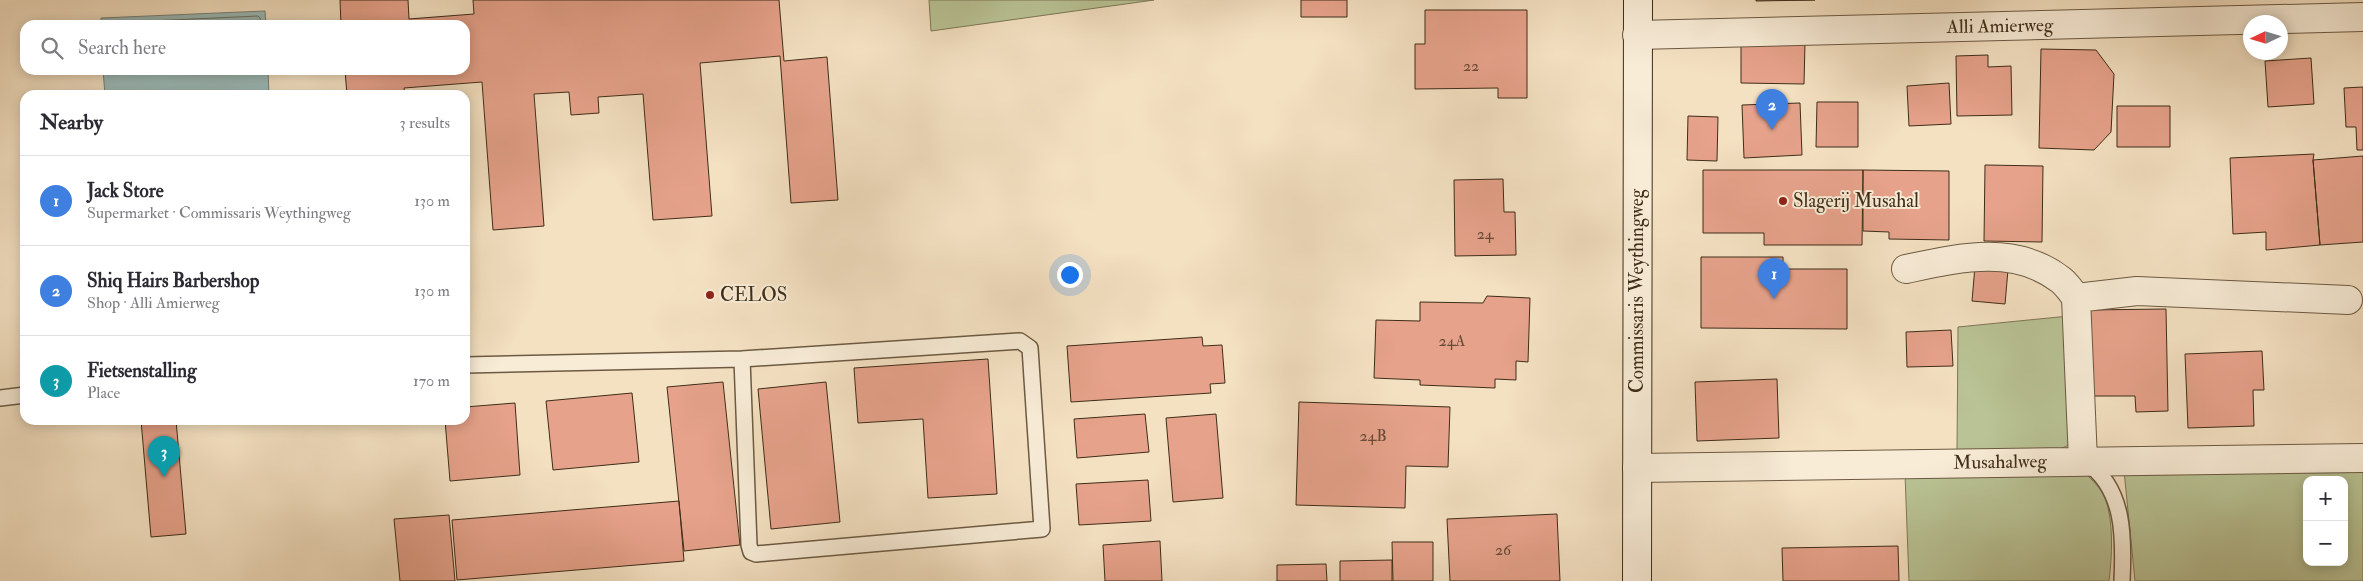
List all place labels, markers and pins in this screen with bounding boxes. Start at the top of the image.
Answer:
pin: 2 [1756,89,1788,130]
place label: Slagerij Musahal [1793,189,1919,213]
marker: Slagerij Musahal [1777,195,1789,207]
pin: 1 [1758,258,1790,299]
place label: CELOS [720,283,787,307]
marker: CELOS [704,289,716,301]
pin: 3 [148,436,180,477]

